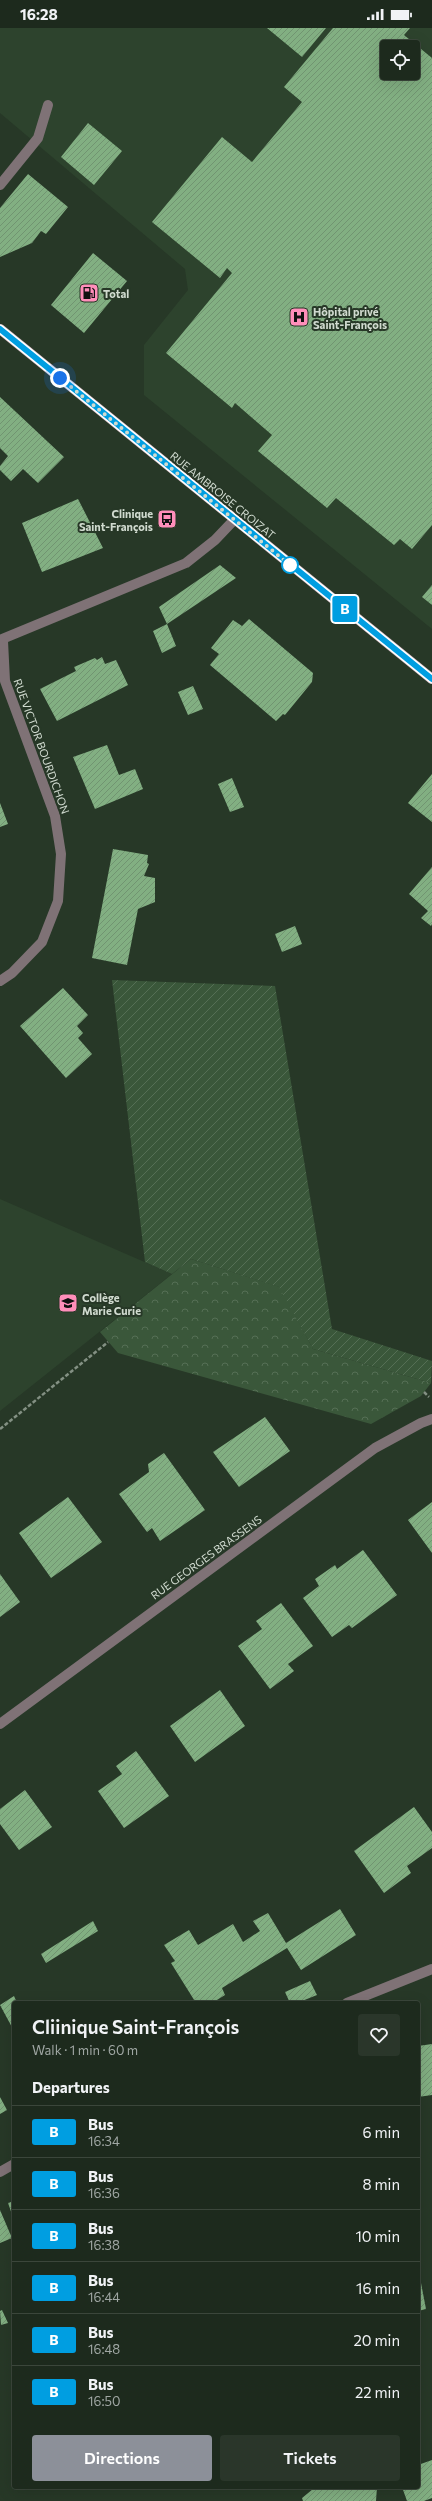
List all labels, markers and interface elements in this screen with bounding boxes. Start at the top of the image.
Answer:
text: 16:28 [20,5,58,23]
map controls [380,40,420,80]
button: locate [380,40,420,80]
fuel station icon: Total [78,282,100,304]
place label: Total [103,287,129,300]
place label: Hôpital privé Saint-François [313,305,387,331]
hospital icon: Hôpital privé Saint-François [288,306,310,328]
your location [50,368,70,388]
street label: RUE AMBROISE CROIZAT [168,449,278,541]
place label: Clinique Saint-François [79,507,153,533]
bus stop icon: Clinique Saint-François [156,508,178,530]
unlabelled marker [281,556,299,574]
line badge: B [332,596,358,622]
text: B [340,600,350,617]
street label: RUE VICTOR BOURDICHON [11,677,73,815]
place label: Collège Marie Curie [82,1291,141,1317]
school or university icon: Collège Marie Curie [57,1292,79,1314]
street label: RUE GEORGES BRASSENS [148,1512,264,1602]
button: heart [358,2014,400,2056]
text: Cliinique Saint-François [32,2015,239,2038]
text: Walk · 1 min · 60 m [32,2042,138,2058]
text: Departures [32,2078,110,2096]
text: Bus [88,2115,113,2133]
text: B [49,2123,59,2140]
text: 6 min [362,2123,400,2141]
text: 16:34 [88,2133,120,2149]
text: Bus [88,2167,113,2185]
text: B [49,2175,59,2192]
text: 8 min [362,2175,400,2193]
text: 16:36 [88,2185,120,2201]
text: Bus [88,2219,113,2237]
text: B [49,2227,59,2244]
text: 10 min [355,2227,400,2245]
text: 16:38 [88,2237,120,2253]
text: Bus [88,2271,113,2289]
text: B [49,2279,59,2296]
text: 16 min [356,2279,400,2297]
text: 16:44 [88,2289,120,2305]
text: Bus [88,2323,113,2341]
text: B [49,2331,59,2348]
text: 20 min [354,2331,400,2349]
text: 16:48 [88,2341,120,2357]
text: Bus [88,2375,113,2393]
text: B [49,2383,59,2400]
text: 22 min [355,2383,400,2401]
text: 16:50 [88,2393,120,2409]
button: Directions [32,2435,212,2481]
button: Tickets [220,2435,400,2481]

